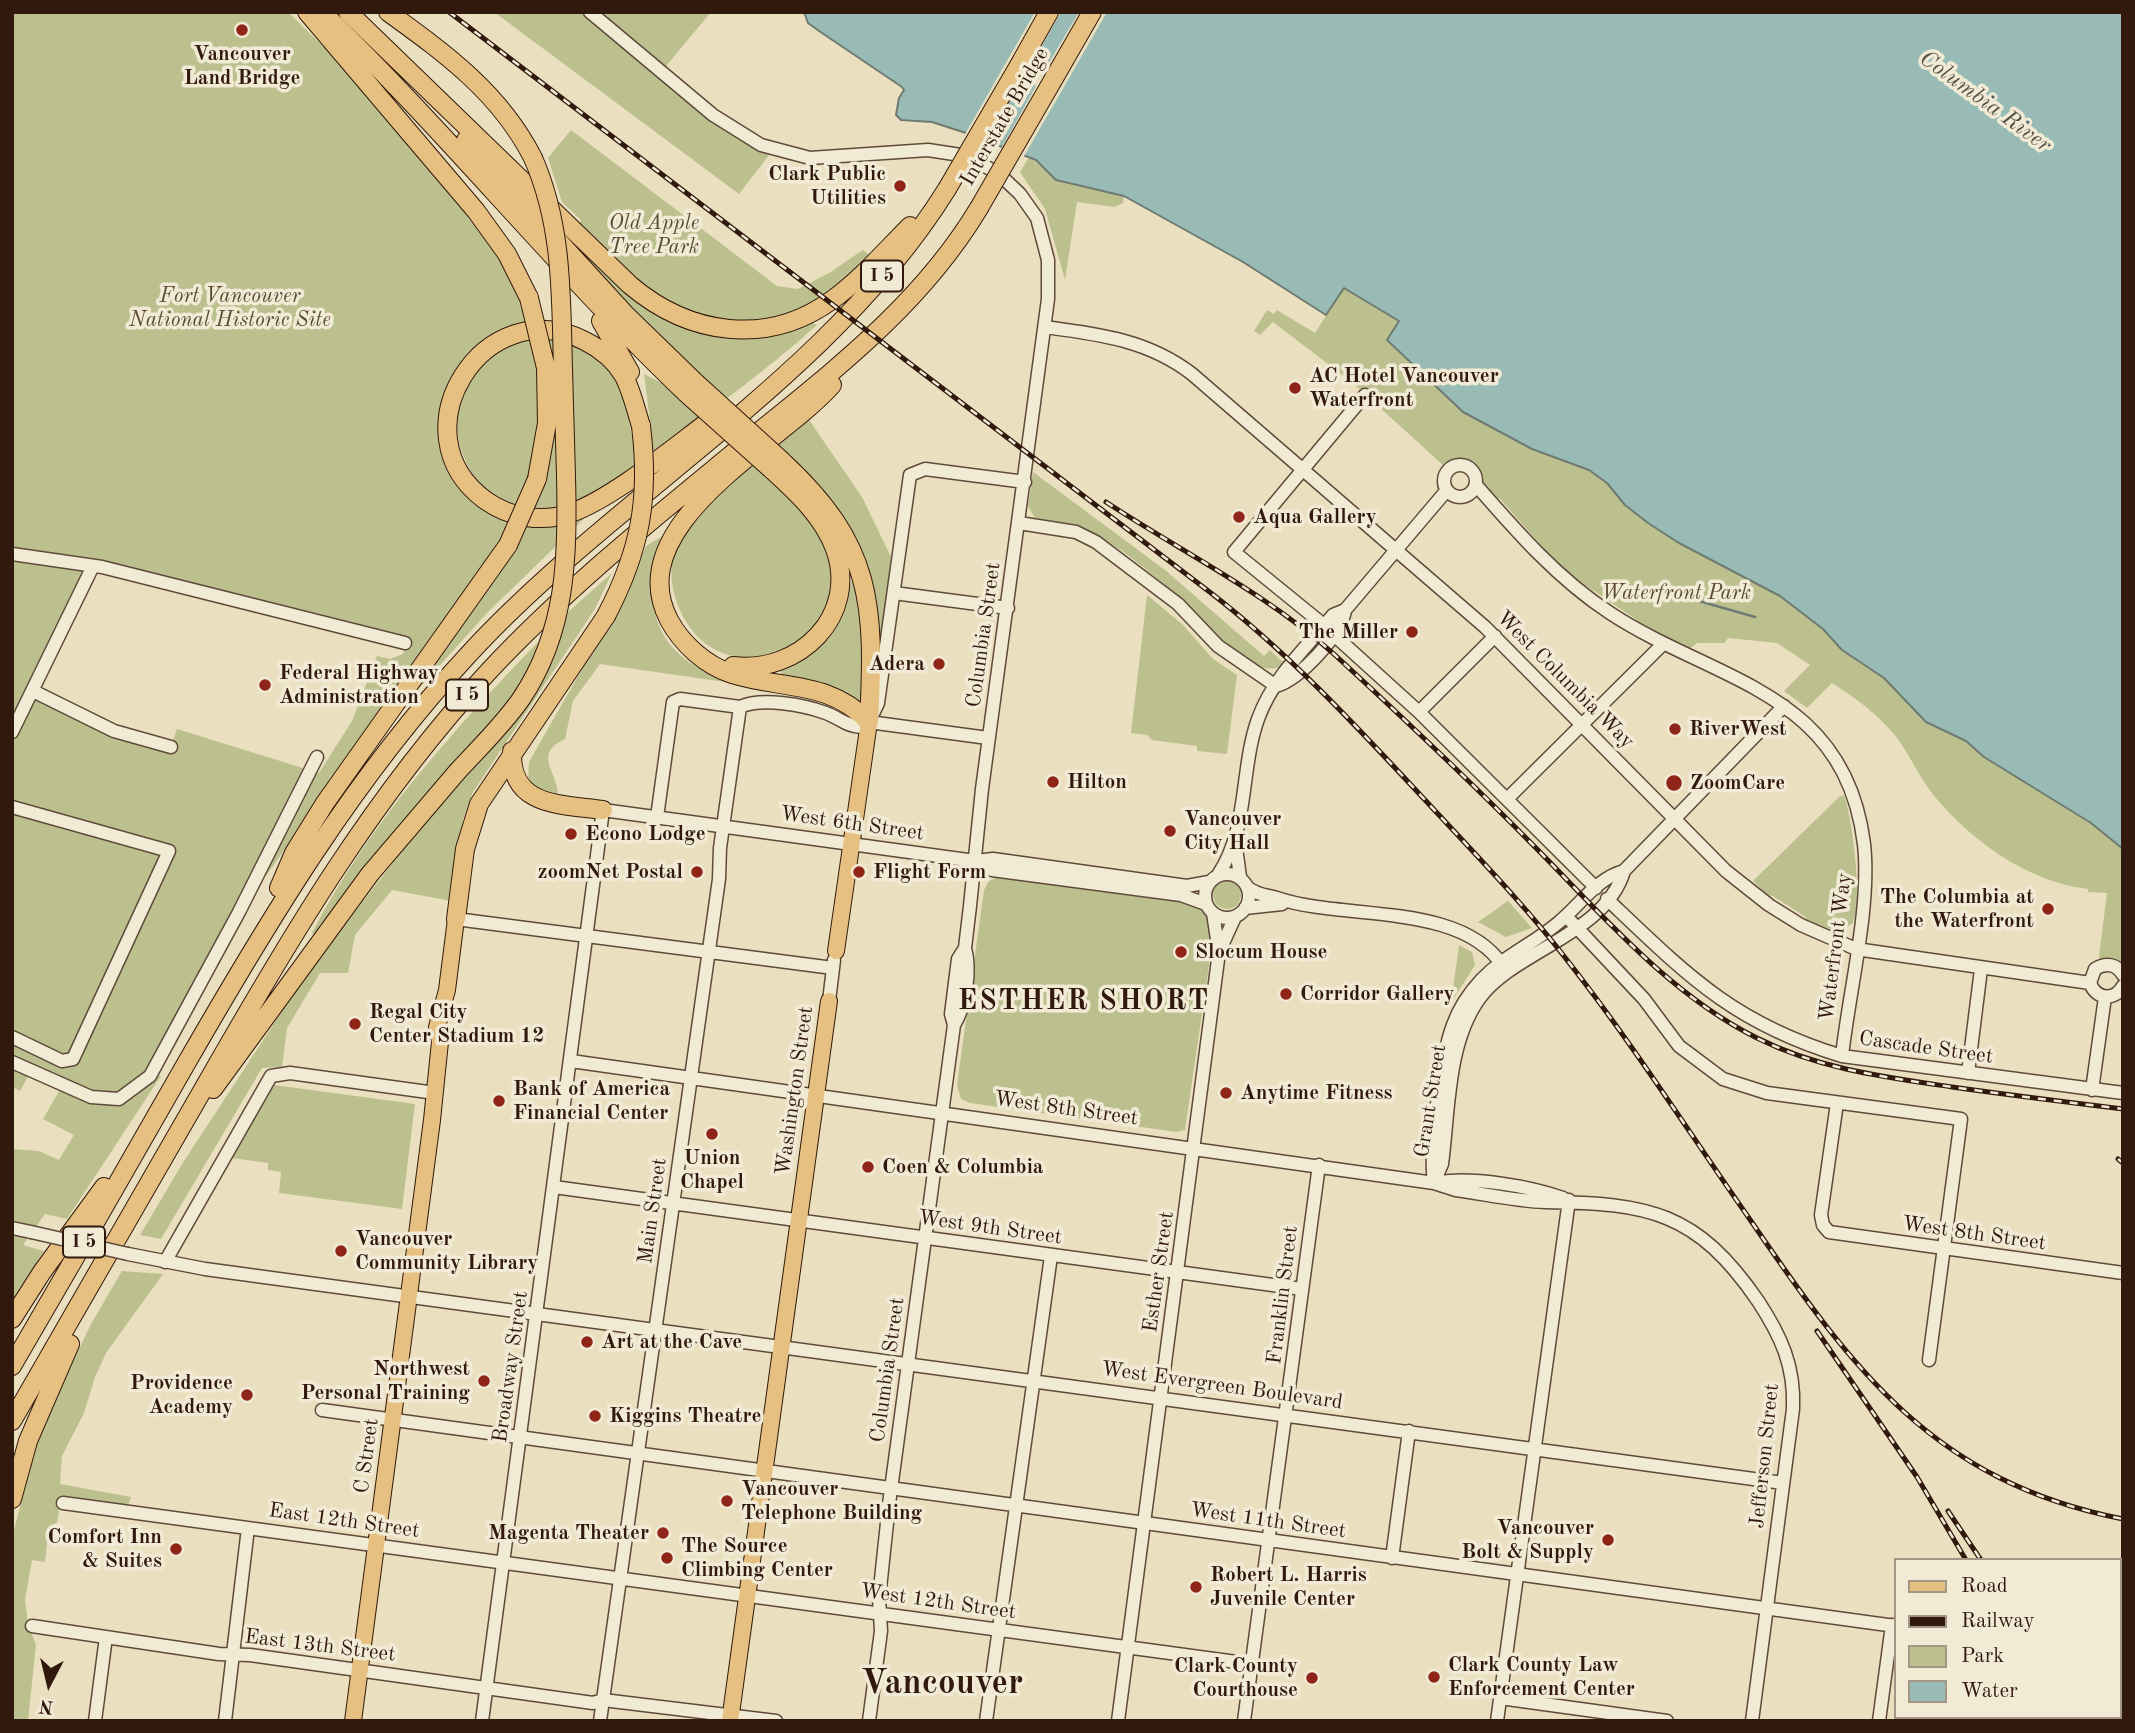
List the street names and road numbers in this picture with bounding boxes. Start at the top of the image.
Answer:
street label: Interstate Bridge [955,43,1055,191]
road number: I 5 [861,260,903,292]
street label: Columbia Street [961,561,1007,709]
street label: West Columbia Way [1491,606,1639,754]
road number: I 5 [446,680,488,710]
street label: West 6th Street [779,801,925,847]
street label: Waterfront Way [1814,871,1858,1023]
street label: Washington Street [771,1005,819,1177]
street label: Cascade Street [1857,1026,1995,1070]
street label: Grant Street [1410,1043,1452,1159]
street label: West 8th Street [993,1086,1139,1132]
street label: Main Street [633,1157,673,1265]
street label: West 9th Street [917,1205,1063,1251]
street label: Esther Street [1138,1210,1180,1334]
street label: West 8th Street [1901,1211,2047,1257]
street label: Franklin Street [1262,1224,1304,1366]
road number: I 5 [63,1226,105,1258]
street label: Broadway Street [488,1289,534,1445]
street label: Columbia Street [865,1296,911,1444]
street label: West Evergreen Boulevard [1100,1357,1344,1415]
street label: Jefferson Street [1745,1382,1785,1530]
street label: C Street [349,1417,385,1495]
street label: East 12th Street [267,1498,421,1544]
street label: West 11th Street [1188,1498,1348,1544]
street label: West 12th Street [858,1579,1018,1625]
street label: East 13th Street [243,1624,397,1668]

